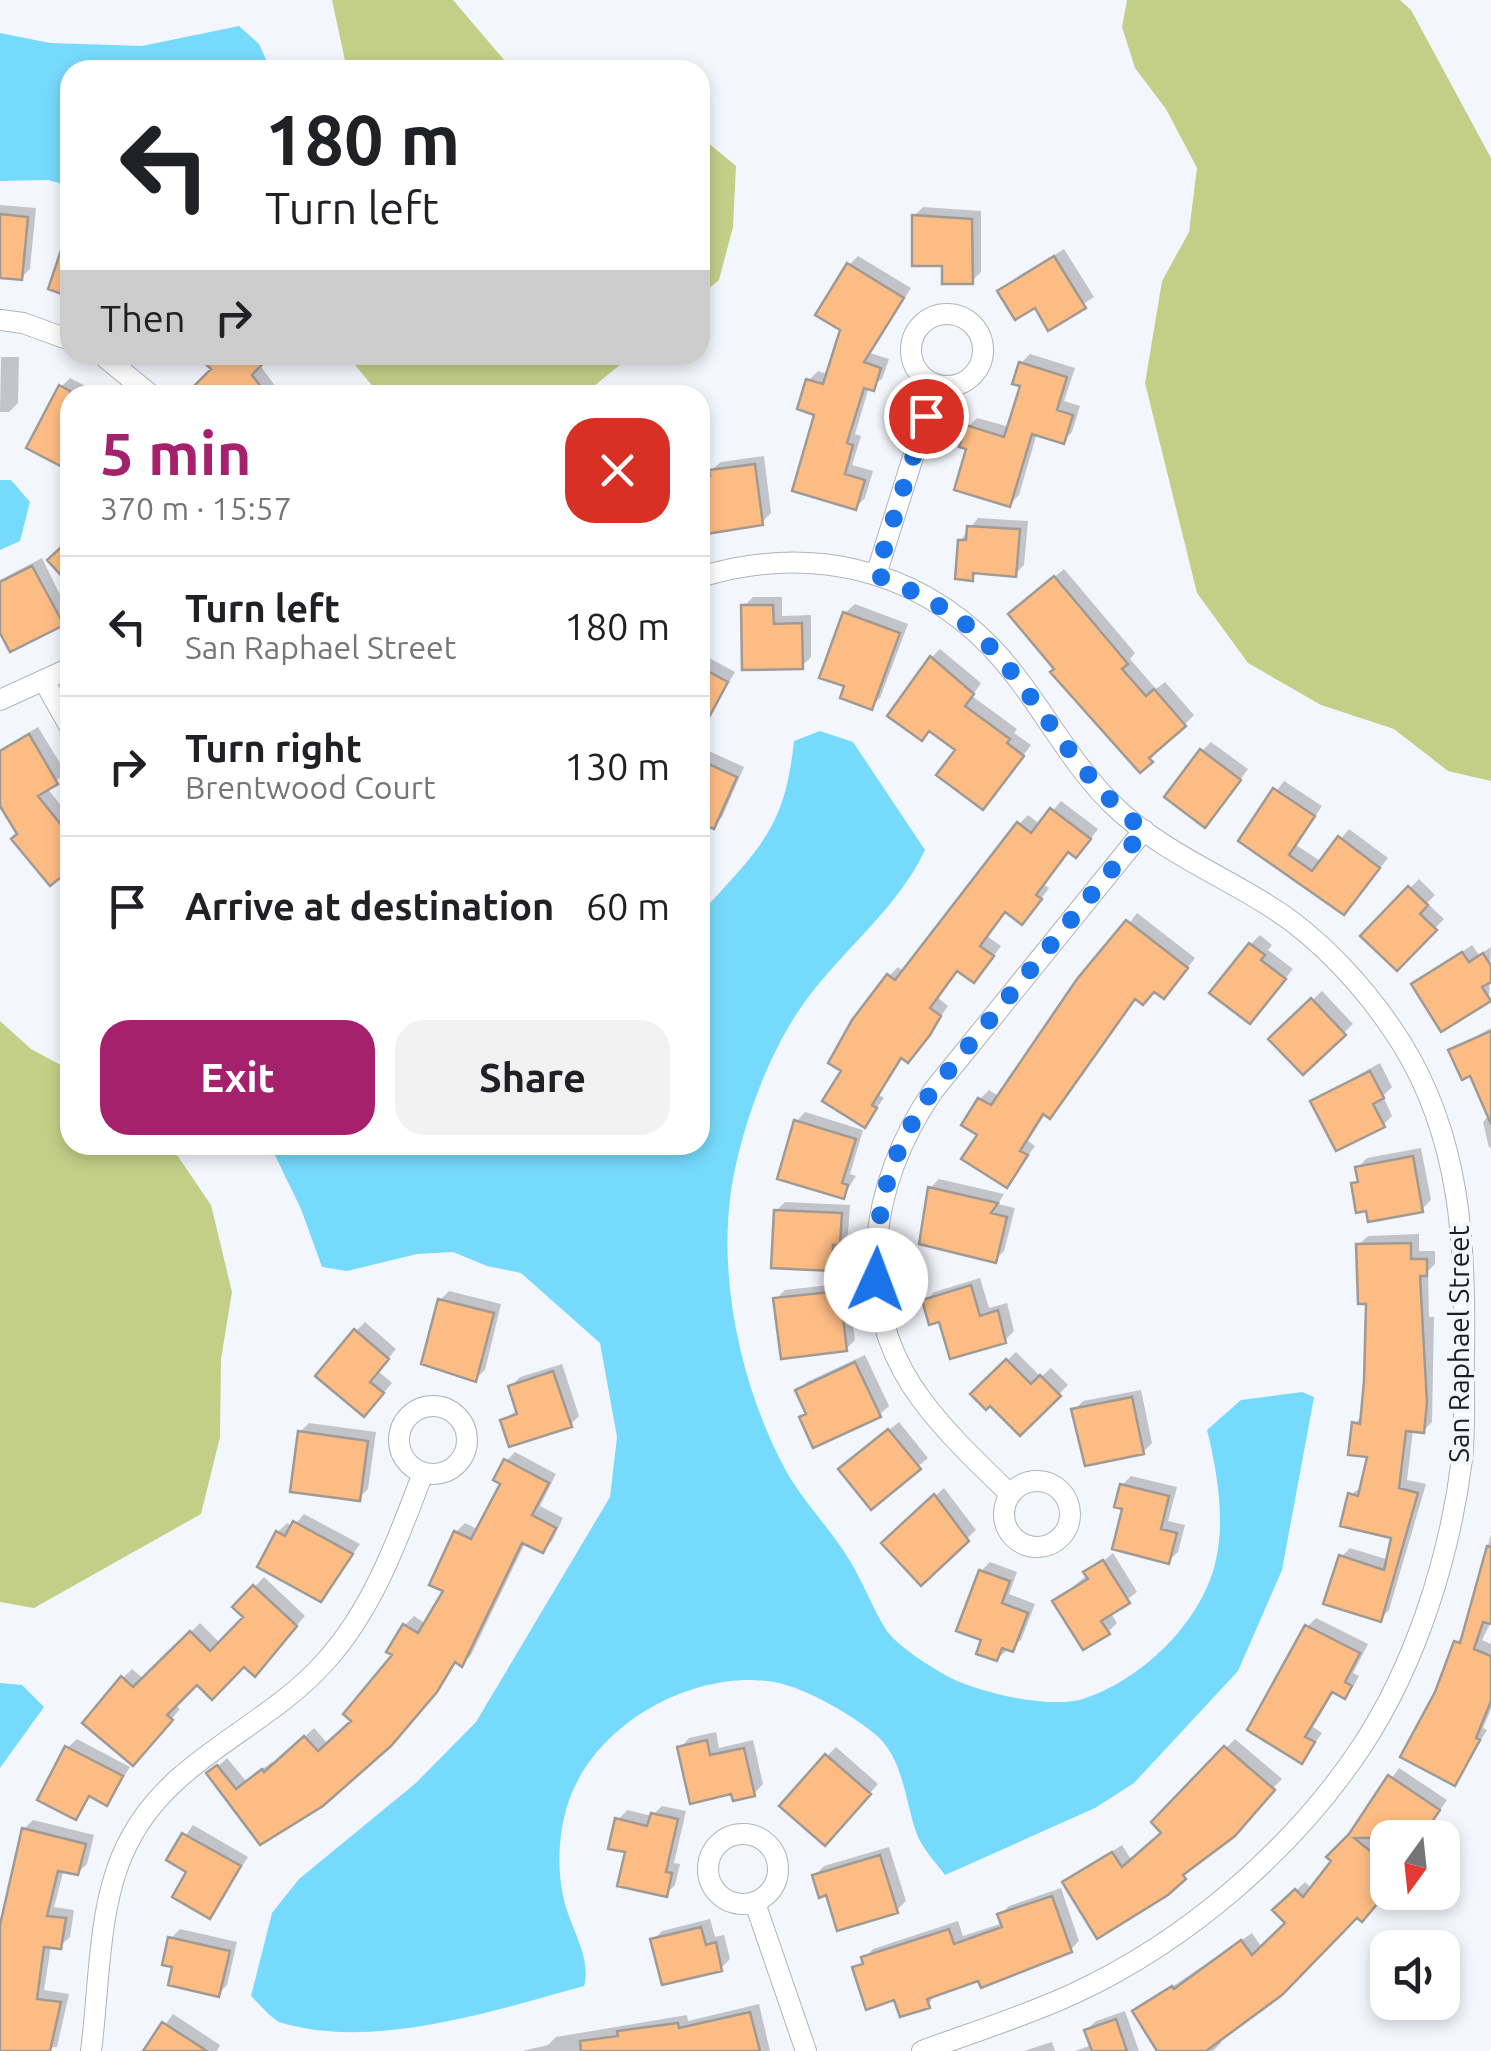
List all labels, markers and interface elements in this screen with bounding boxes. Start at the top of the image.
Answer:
icon: left [100,100,230,230]
text: 180 m [265,100,460,178]
text: Turn left [265,182,439,233]
icon: right [206,290,261,345]
text: Then [100,297,186,339]
pin [884,374,969,459]
icon: arrive [899,389,954,444]
button: close [565,418,670,523]
text: 5 min [100,419,252,486]
text: 370 m · 15:57 [100,490,292,526]
text: Turn left [185,587,340,629]
icon: left [100,599,155,654]
text: 180 m [564,605,670,647]
text: San Raphael Street [185,629,456,665]
text: Turn right [185,727,362,769]
icon: right [100,739,155,794]
text: 130 m [564,745,670,787]
text: Brentwood Court [185,769,436,805]
icon: arrive [100,879,155,934]
text: Arrive at destination [185,885,554,927]
text: 60 m [586,885,670,927]
button: Exit [100,1020,375,1135]
button: Share [395,1020,670,1135]
street label: San Raphael Street [1443,1225,1474,1463]
position arrow [824,1228,928,1332]
north arrow [1370,1820,1460,1910]
map controls [1370,1820,1460,2020]
button: sound [1370,1930,1460,2020]

